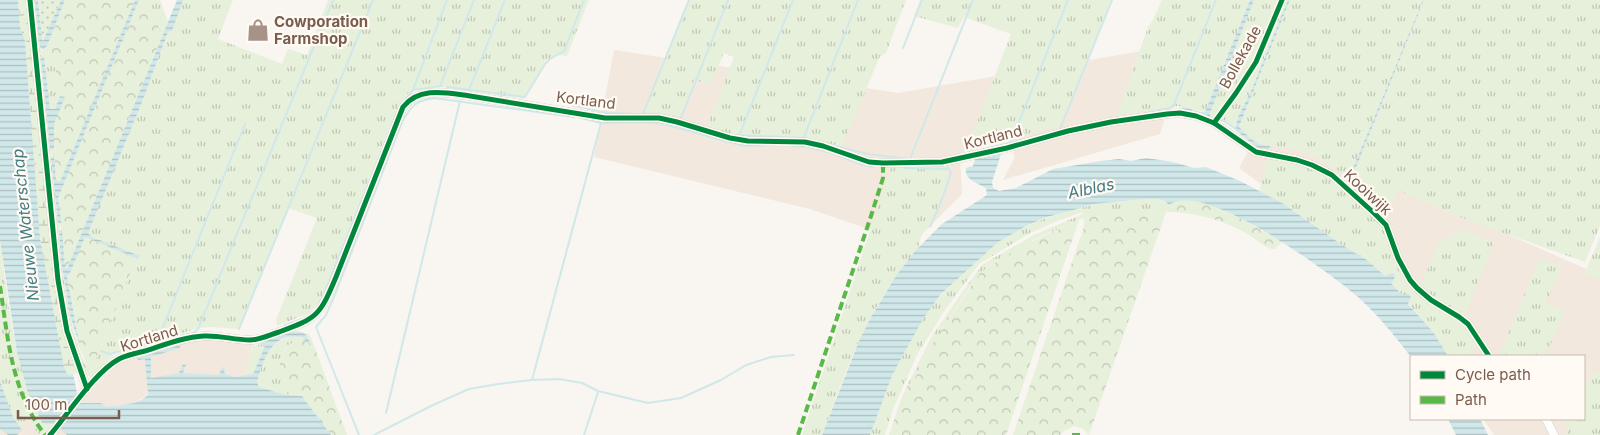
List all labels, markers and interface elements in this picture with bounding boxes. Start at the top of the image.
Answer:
place label: Cowporation Farmshop [274,12,368,48]
shop icon: Cowporation Farmshop [245,17,271,43]
street label: Bollekade [1215,22,1265,92]
street label: Kortland [555,87,617,113]
street label: Kortland [962,121,1024,153]
water label: Nieuwe Waterschap [7,148,43,302]
street label: Kooiwijk [1340,165,1397,220]
water label: Alblas [1065,173,1116,203]
street label: Kortland [118,320,180,356]
legend [1410,355,1585,420]
text: Cycle path [1455,365,1531,384]
scale bar [18,388,119,420]
text: Path [1455,390,1487,409]
text: 100 m [25,395,67,414]

